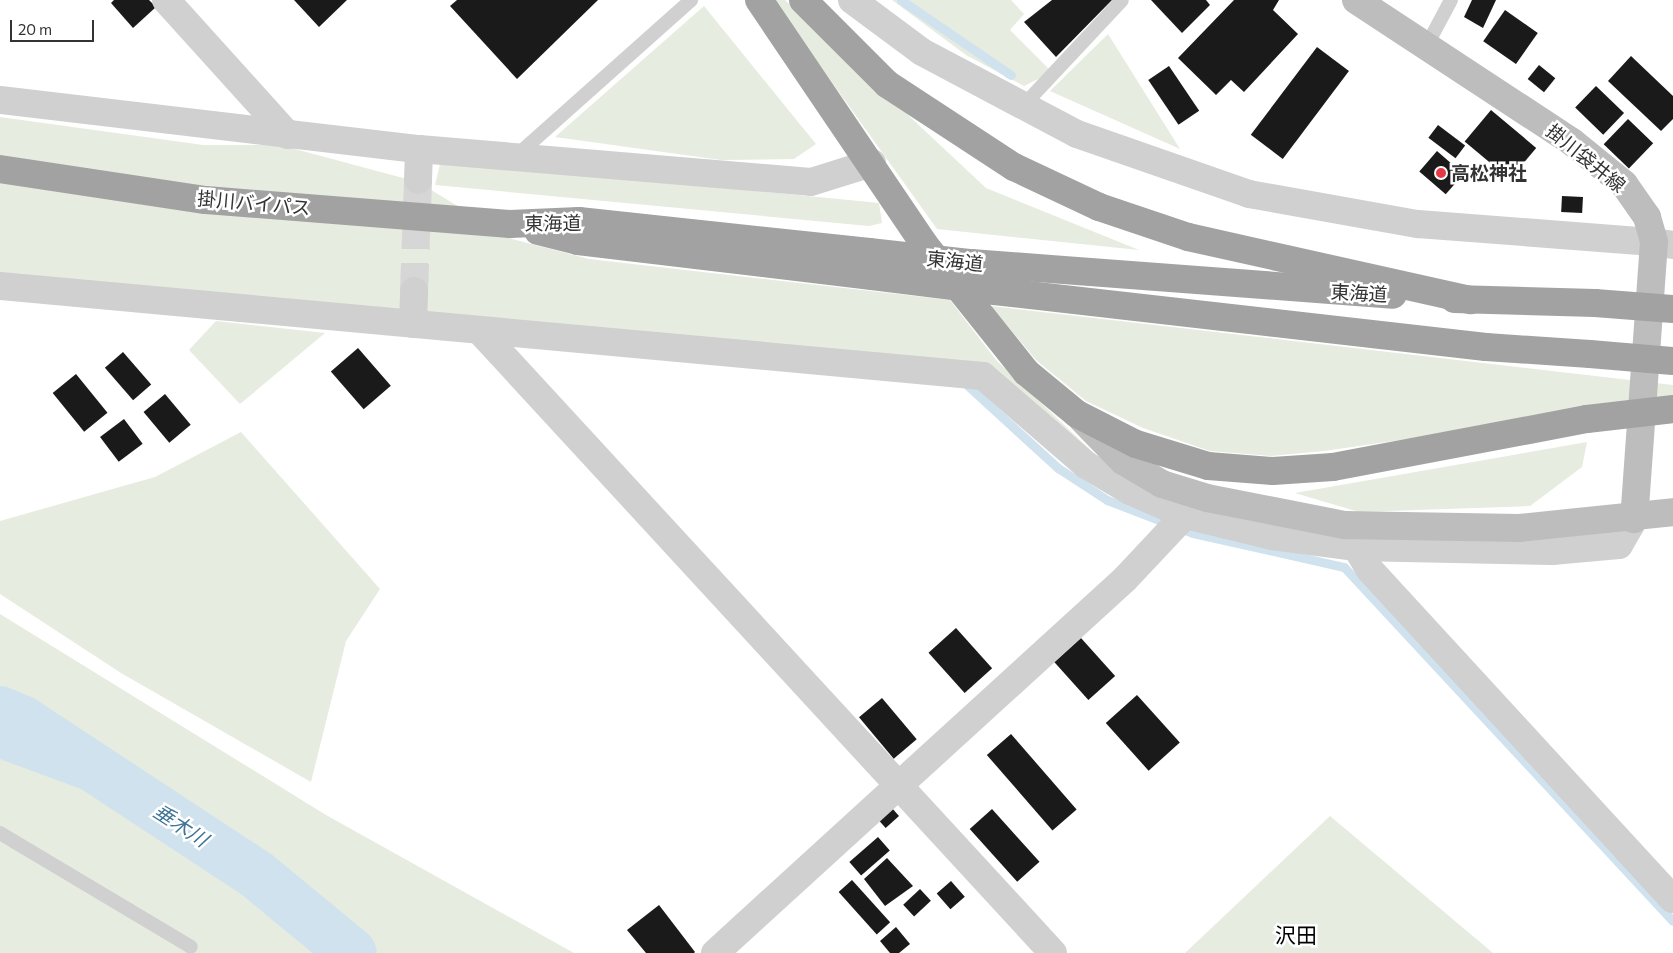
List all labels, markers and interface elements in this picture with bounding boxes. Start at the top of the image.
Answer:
scale bar [12,10,96,42]
text: 20 m [18,20,52,38]
street label: 掛川袋井線 [1542,119,1630,197]
place label: 高松神社 [1451,162,1527,184]
marker: 高松神社 [1435,167,1447,179]
street label: 掛川バイパス [196,187,312,219]
street label: 東海道 [524,211,582,235]
street label: 東海道 [925,247,985,275]
street label: 東海道 [1330,280,1388,306]
water label: 垂木川 [149,799,213,851]
district label: 沢田 [1275,922,1317,948]

